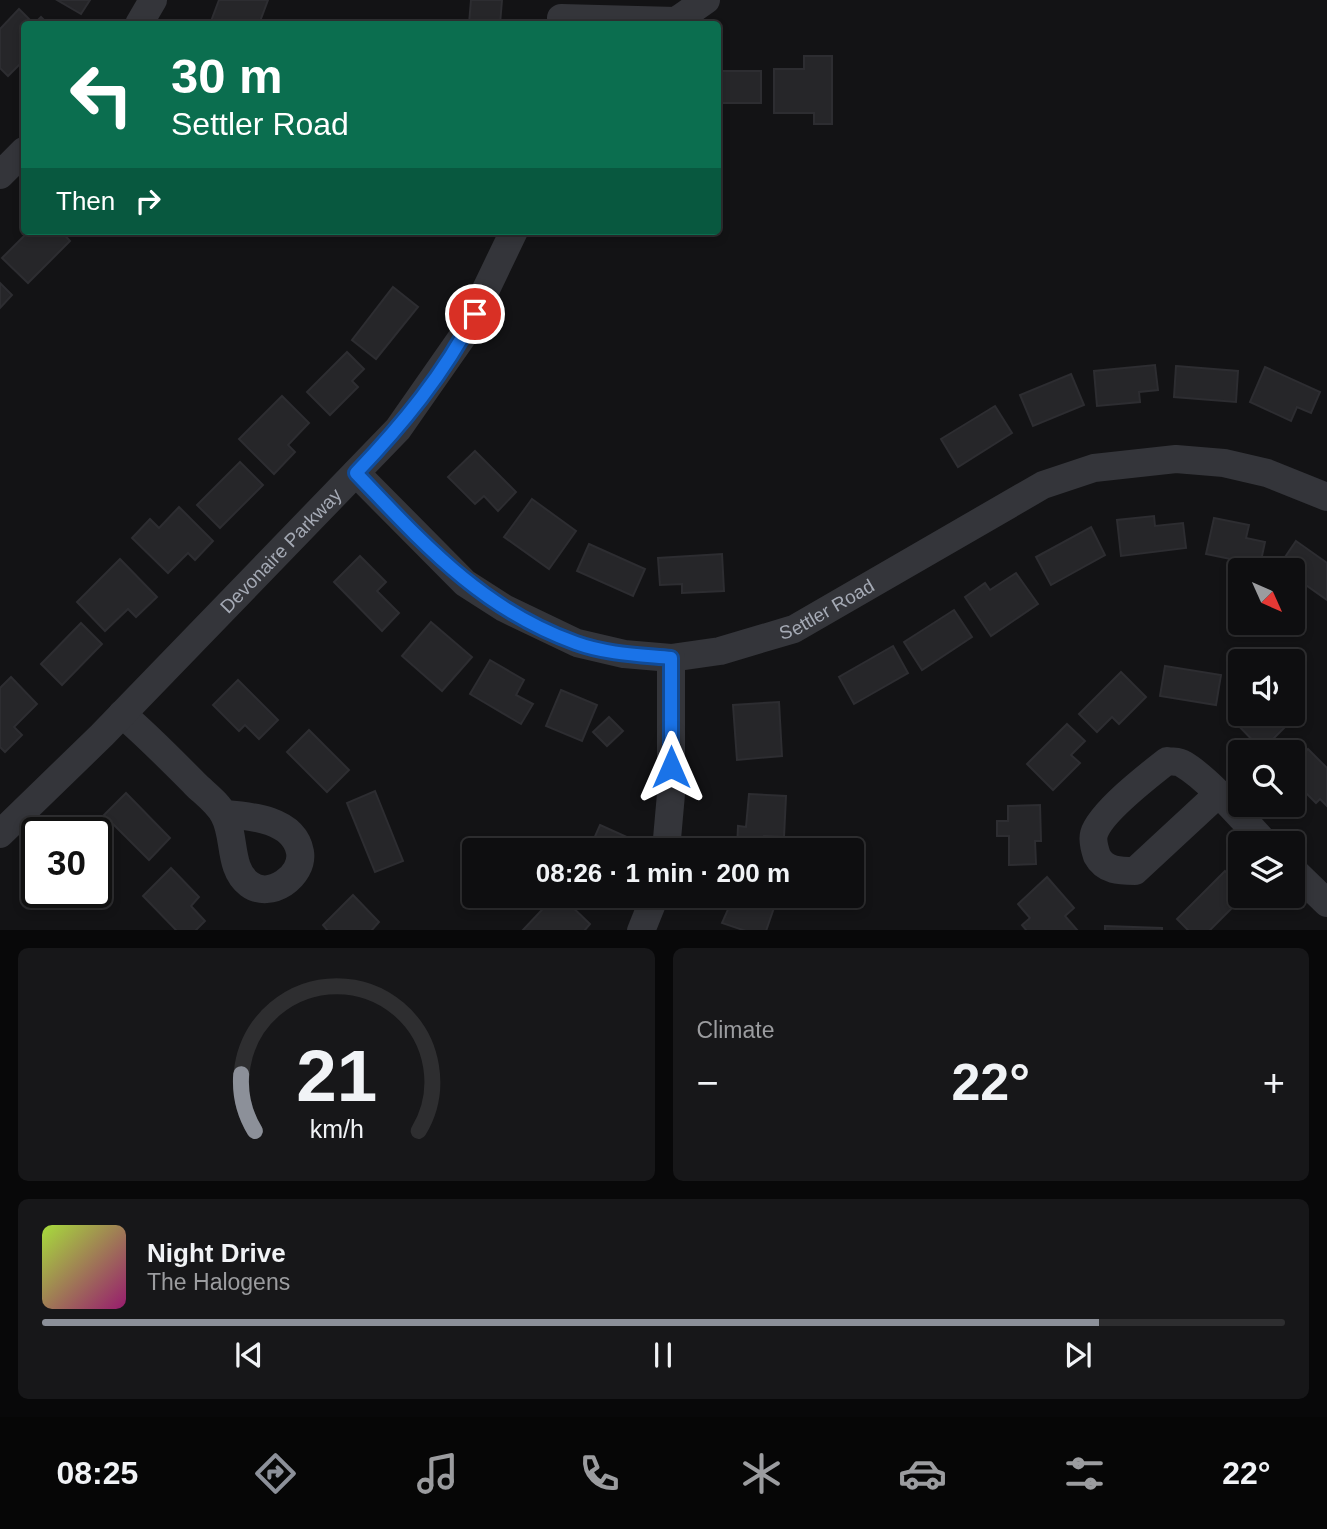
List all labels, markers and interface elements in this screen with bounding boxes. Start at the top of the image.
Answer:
icon: left [56,49,147,140]
text: 30 m [171,49,283,103]
text: Settler Road [171,106,349,142]
icon: right [129,182,167,220]
text: Then [56,186,115,216]
pin [445,284,505,344]
icon: arrive [456,295,494,333]
street label: Devonaire Parkway [216,484,346,617]
north arrow [1228,558,1306,635]
map controls [1228,558,1305,908]
street label: Settler Road [777,575,878,644]
button: sound [1228,649,1305,726]
position arrow [634,730,708,804]
button: search [1228,740,1305,817]
speed limit sign: 30 [21,817,112,908]
button: layers [1228,831,1305,908]
text: 08:26 · 1 min · 200 m [536,858,790,888]
text: Climate [697,1017,774,1043]
text: 21 [296,1035,377,1116]
text: 22° [951,1053,1030,1111]
text: − [697,1062,719,1104]
text: + [1263,1062,1285,1104]
text: km/h [309,1114,363,1142]
text: Night Drive [147,1238,286,1268]
text: The Halogens [147,1269,290,1295]
icon: previous [230,1336,268,1374]
icon: pause [644,1336,682,1374]
icon: next [1059,1336,1097,1374]
icon: directions [251,1449,300,1498]
icon: music [413,1449,462,1498]
icon: phone [575,1449,624,1498]
icon: climate [737,1449,786,1498]
icon: car [898,1449,947,1498]
icon: filters [1060,1449,1109,1498]
text: 08:25 [56,1455,138,1491]
text: 22° [1222,1455,1271,1491]

